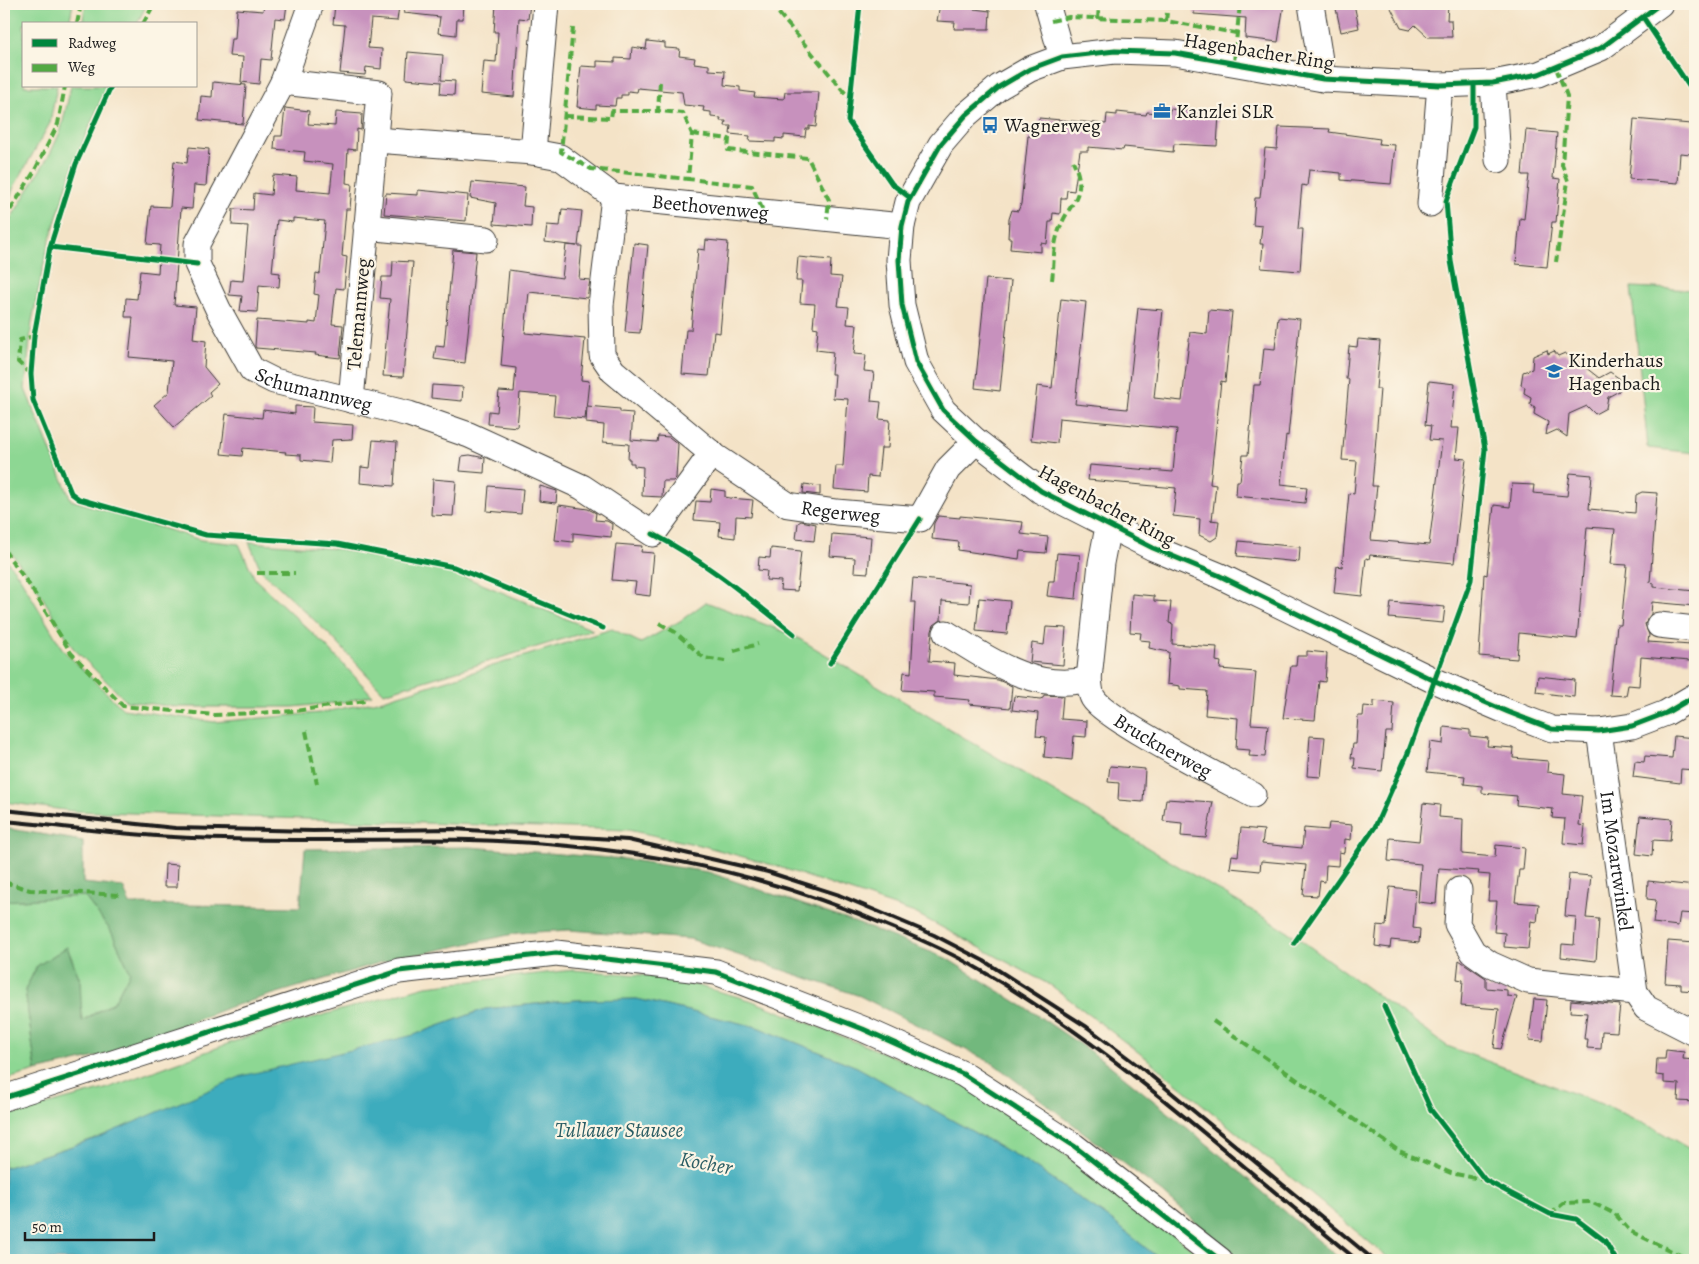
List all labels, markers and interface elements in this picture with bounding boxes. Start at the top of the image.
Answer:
legend [22,22,198,88]
street label: Hagenbacher Ring [1182,26,1336,77]
text: Radweg [68,33,117,53]
text: Weg [67,57,95,77]
place label: Kanzlei SLR [1176,98,1275,125]
office icon: Kanzlei SLR [1152,101,1172,121]
place label: Wagnerweg [1003,112,1101,139]
bus stop icon: Wagnerweg [980,115,1000,135]
street label: Beethovenweg [651,188,770,227]
street label: Telemannweg [340,257,377,371]
place label: Kinderhaus Hagenbach [1568,347,1663,397]
street label: Schumannweg [250,361,375,419]
school or university icon: Kinderhaus Hagenbach [1544,361,1564,381]
street label: Hagenbacher Ring [1033,458,1180,553]
street label: Regerweg [799,494,881,530]
street label: Brucknerweg [1108,707,1217,785]
street label: Im Mozartwinkel [1593,789,1639,933]
water label: Tullauer Stausee [555,1116,683,1144]
water label: Kocher [678,1145,735,1182]
scale bar [25,1209,154,1241]
text: 50 m [32,1217,62,1237]

